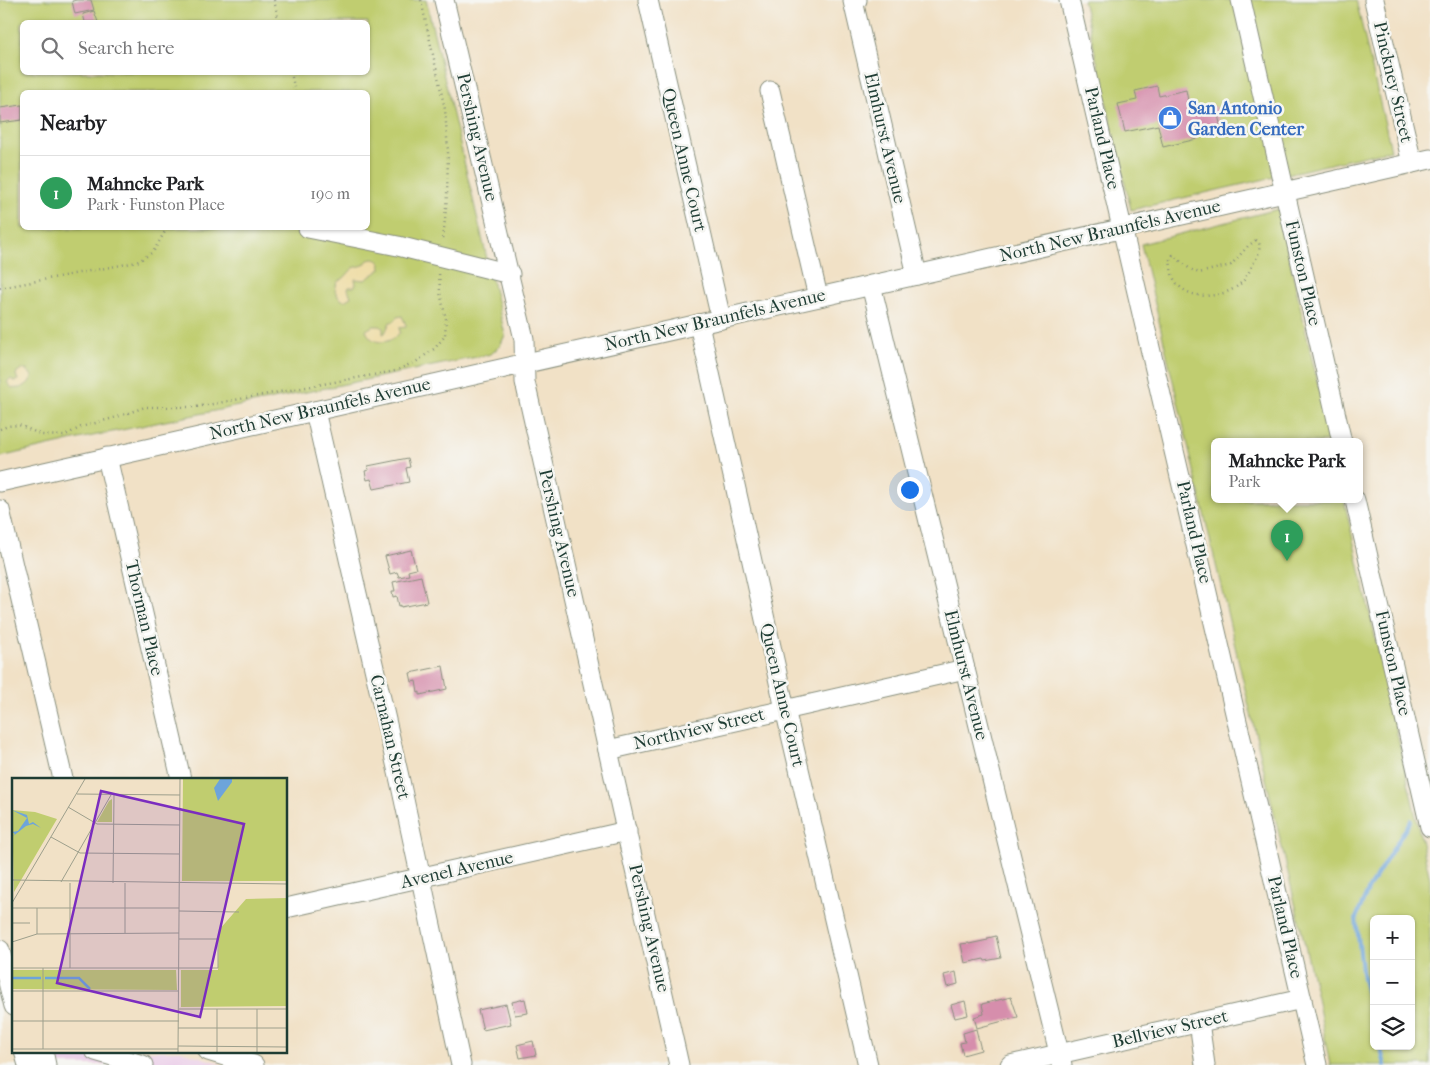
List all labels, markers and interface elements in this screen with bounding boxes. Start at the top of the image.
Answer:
street label: Pinckney Street [1369,19,1417,145]
search box [20,20,370,75]
icon: search [38,34,66,62]
text: Search here [78,37,174,59]
street label: Pershing Avenue [452,71,502,203]
street label: Elmhurst Avenue [860,71,910,206]
street label: Parland Place [1080,85,1124,192]
street label: Queen Anne Court [657,86,711,234]
place label: San Antonio Garden Center [1188,98,1304,140]
shop icon: San Antonio Garden Center [1157,105,1183,131]
text: Nearby [40,111,106,135]
text: Mahncke Park [87,173,204,195]
text: 1 [53,184,59,203]
text: 190 m [310,184,350,203]
text: Park · Funston Place [87,195,225,214]
street label: North New Braunfels Avenue [997,195,1223,267]
street label: Funston Place [1281,218,1325,328]
street label: North New Braunfels Avenue [602,284,828,356]
street label: North New Braunfels Avenue [207,373,433,445]
popup [1211,438,1363,503]
text: Mahncke Park [1229,450,1345,472]
street label: Pershing Avenue [534,467,584,599]
text: Park [1229,472,1260,491]
your location [897,477,923,503]
street label: Parland Place [1172,479,1216,586]
pin: 1 [1271,520,1303,561]
street label: Thorman Place [121,558,167,678]
street label: Elmhurst Avenue [940,608,992,742]
street label: Funston Place [1371,608,1415,718]
street label: Queen Anne Court [755,621,809,769]
street label: Carnahan Street [365,673,415,802]
street label: Northview Street [631,704,767,754]
inset map [12,778,288,1052]
street label: Avenel Avenue [398,847,515,893]
street label: Pershing Avenue [624,862,674,994]
street label: Parland Place [1263,874,1307,981]
map controls [1370,915,1415,1050]
button: + [1370,915,1415,960]
button: − [1370,960,1415,1005]
street label: Bellview Street [1110,1005,1230,1053]
button: layers [1370,1005,1415,1050]

